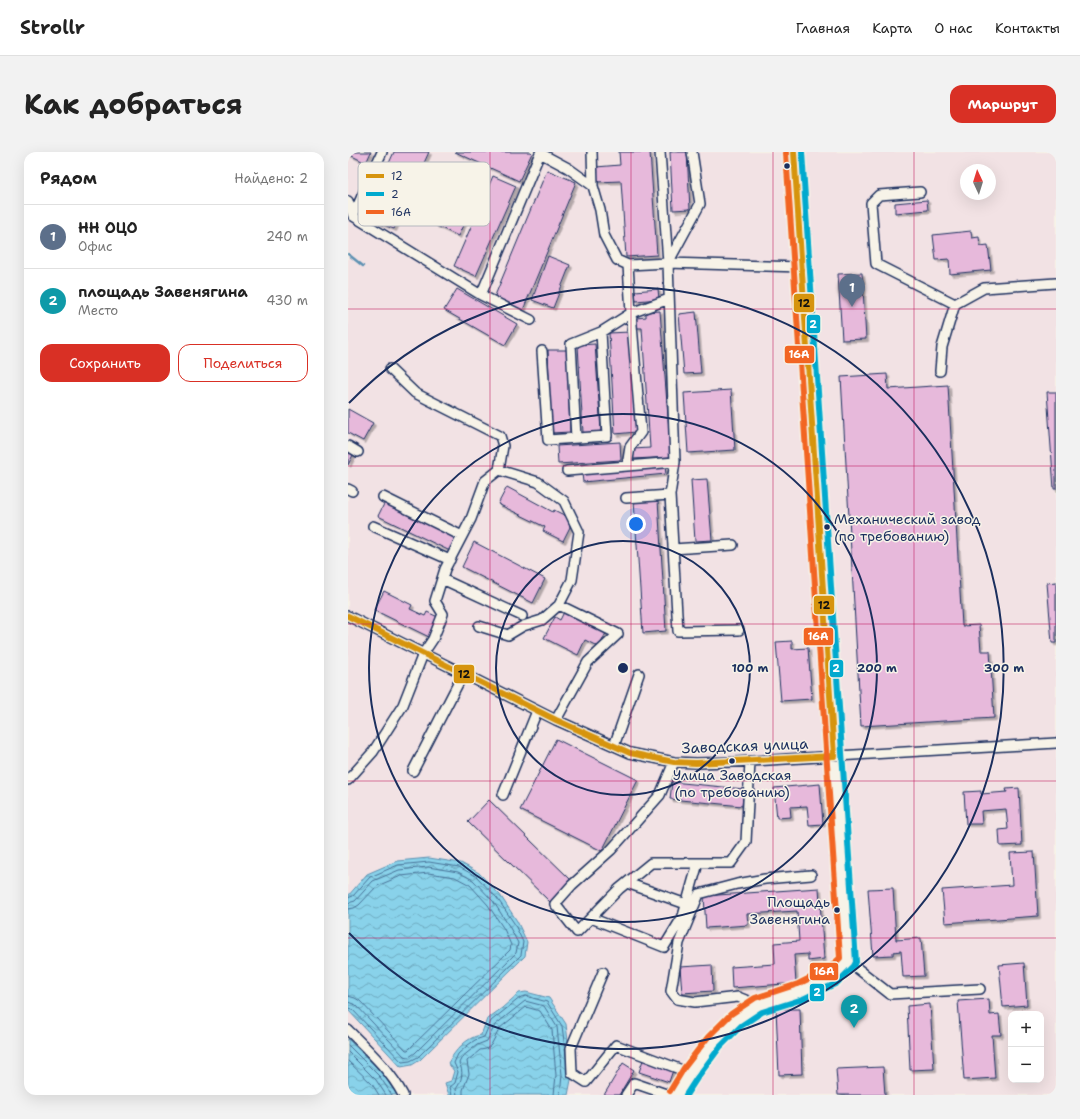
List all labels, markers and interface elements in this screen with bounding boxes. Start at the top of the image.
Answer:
text: Strollr [20,15,85,40]
text: Главная [796,19,850,37]
text: Карта [872,19,912,37]
text: О нас [934,19,973,37]
text: Контакты [995,19,1060,37]
text: Как добраться [24,85,243,123]
button: Маршрут [950,85,1056,123]
unlabelled marker [782,161,792,171]
legend [358,162,490,226]
north arrow [960,164,996,200]
text: Рядом [40,167,97,189]
text: 12 [391,169,403,184]
text: Найдено: 2 [234,170,308,187]
text: 2 [391,187,399,202]
text: 16А [391,205,411,220]
text: НН ОЦО [78,218,138,238]
text: 1 [50,228,56,245]
text: 240 m [266,228,308,245]
text: Офис [78,238,113,255]
pin: 1 [839,274,865,307]
text: площадь Завенягина [78,282,248,302]
text: 2 [48,292,58,309]
text: 430 m [266,292,308,309]
line badge: 12 [793,293,815,313]
text: 12 [798,296,810,311]
text: Место [78,302,118,319]
line badge: 2 [806,314,821,334]
text: 2 [809,317,817,332]
button: Сохранить [40,344,170,382]
button: Поделиться [178,344,308,382]
line badge: 16А [784,345,815,364]
text: 16А [789,347,810,362]
place label: Механический завод (по требованию) [834,510,981,545]
your location [626,514,646,534]
marker: Механический завод (по требованию) [822,522,832,532]
line badge: 12 [813,595,835,615]
text: 12 [818,598,830,613]
line badge: 16А [803,627,834,646]
text: 16А [808,629,829,644]
line badge: 2 [829,659,844,678]
text: 100 m [732,660,769,676]
text: 200 m [857,660,897,676]
text: 300 m [984,660,1024,676]
centre of rings [616,661,630,675]
text: 2 [832,661,840,676]
line badge: 12 [453,664,475,684]
text: 12 [458,667,470,682]
street label: Заводская улица [681,734,810,758]
marker: Улица Заводская (по требованию) [727,756,737,766]
place label: Улица Заводская (по требованию) [673,766,791,801]
place label: Площадь Завенягина [750,893,830,928]
marker: Площадь Завенягина [832,905,842,915]
line badge: 16А [809,962,839,981]
text: 16А [814,964,835,979]
line badge: 2 [809,983,825,1002]
text: 2 [813,985,821,1000]
pin: 2 [841,995,867,1028]
map controls [1008,1011,1044,1083]
button: + [1008,1011,1044,1047]
button: − [1008,1047,1044,1083]

